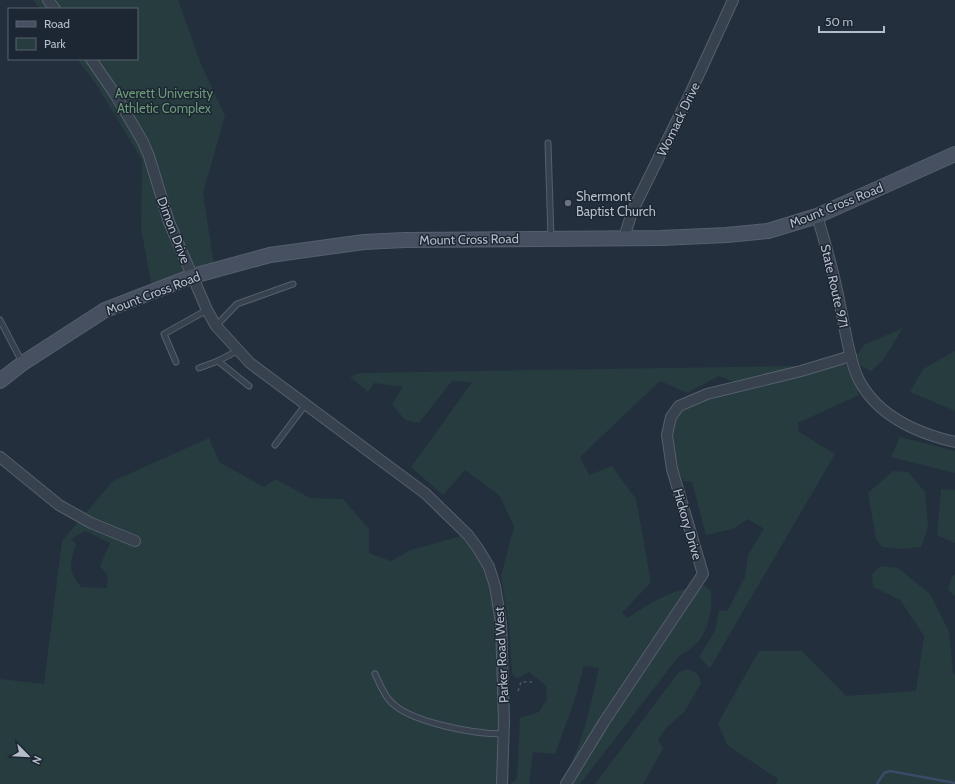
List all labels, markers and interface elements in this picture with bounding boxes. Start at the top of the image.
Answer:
legend [8,8,138,60]
scale bar [819,8,884,34]
text: 50 m [825,14,853,29]
text: Road [44,16,70,31]
text: Park [44,36,66,51]
street label: Womack Drive [653,79,703,159]
park label: Averett University Athletic Complex [115,85,213,116]
street label: Mount Cross Road [787,179,885,231]
place label: Shermont Baptist Church [576,188,656,219]
street label: Dimon Drive [154,194,194,266]
marker: Shermont Baptist Church [563,198,573,208]
street label: Mount Cross Road [419,230,519,248]
street label: State Route 971 [818,243,852,329]
street label: Mount Cross Road [104,268,202,318]
street label: Hickory Drive [670,487,706,562]
street label: Parker Road West [490,606,512,703]
north arrow [8,736,48,776]
text: N [29,754,45,766]

